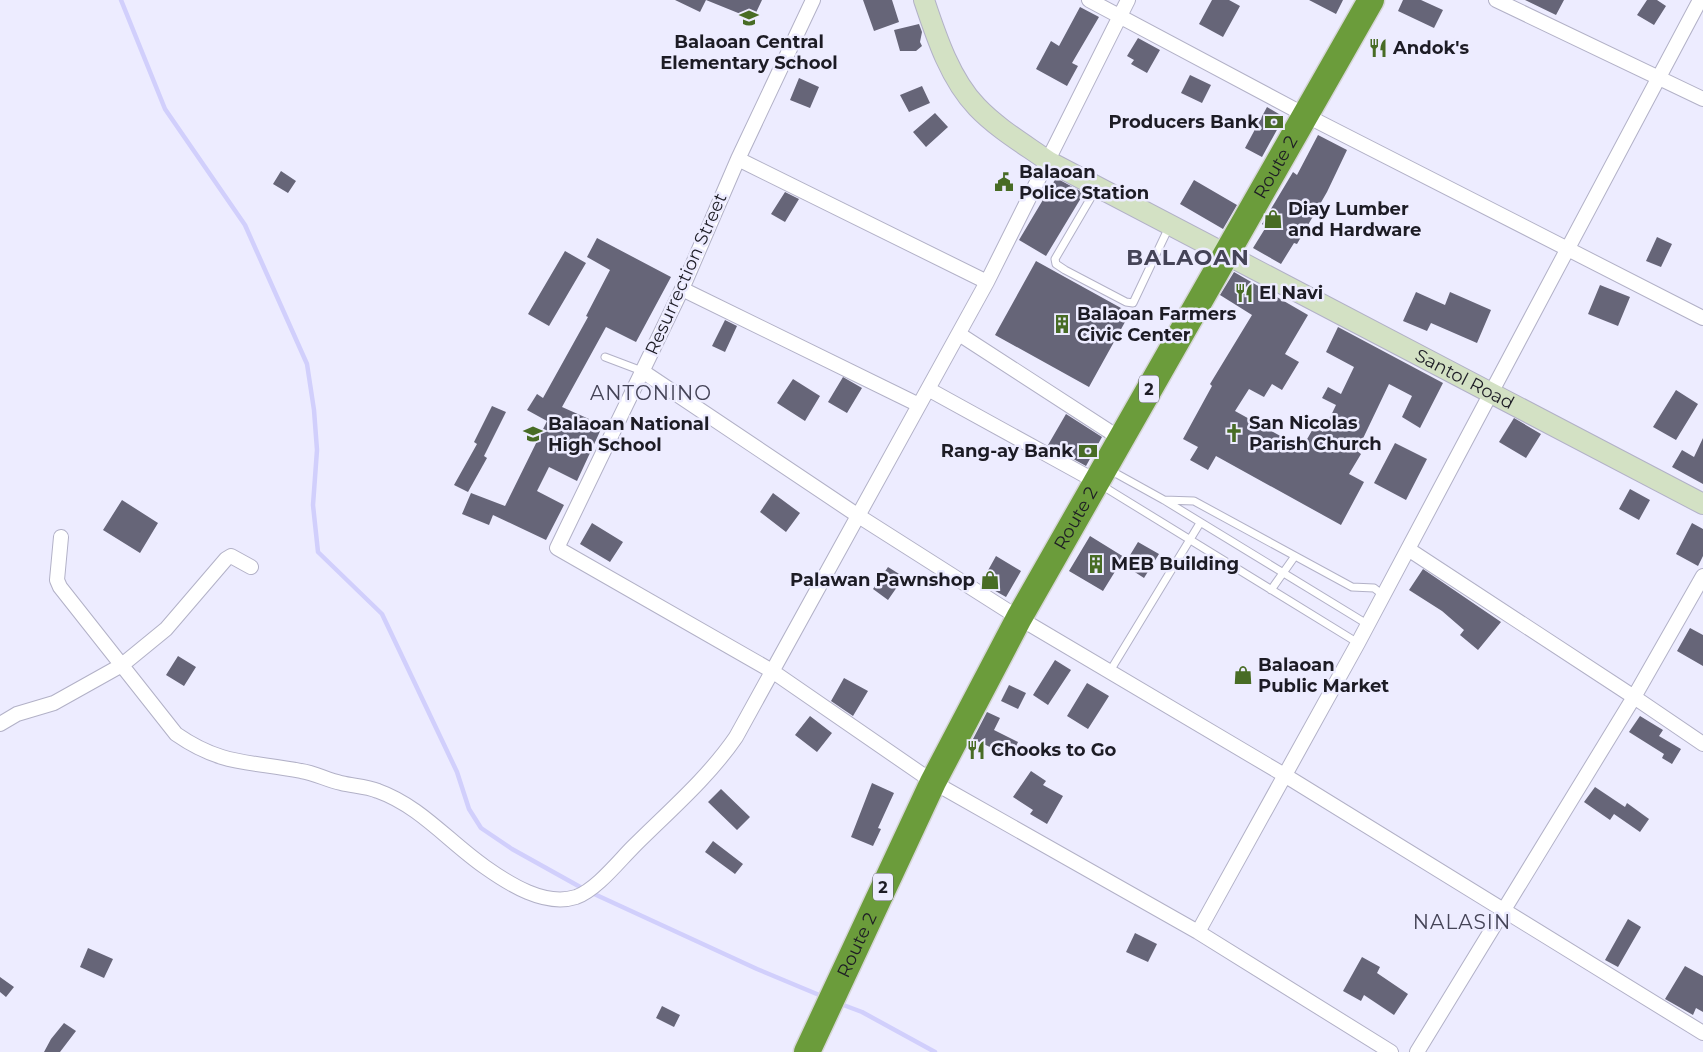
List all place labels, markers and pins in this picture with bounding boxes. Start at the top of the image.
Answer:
school or university icon: Balaoan Central Elementary School [738,7,760,29]
place label: Balaoan Central Elementary School [660,31,838,74]
restaurant icon: Andok's [1367,37,1389,59]
place label: Andok's [1392,37,1469,59]
place label: Producers Bank [1108,111,1259,133]
bank icon: Producers Bank [1263,111,1285,133]
place label: Balaoan Police Station [1019,161,1149,204]
public building icon: Balaoan Police Station [993,171,1015,193]
place label: Diay Lumber and Hardware [1288,198,1421,241]
shop icon: Diay Lumber and Hardware [1262,208,1284,230]
restaurant icon: El Navi [1233,282,1255,304]
place label: El Navi [1259,282,1323,304]
place label: Balaoan Farmers Civic Center [1077,303,1237,346]
building icon: Balaoan Farmers Civic Center [1051,313,1073,335]
place label: San Nicolas Parish Church [1249,412,1382,455]
place label: Balaoan National High School [548,413,709,456]
church icon: San Nicolas Parish Church [1223,422,1245,444]
school or university icon: Balaoan National High School [522,423,544,445]
place label: Rang-ay Bank [941,440,1073,462]
bank icon: Rang-ay Bank [1077,440,1099,462]
building icon: MEB Building [1085,553,1107,575]
place label: MEB Building [1111,553,1239,575]
place label: Palawan Pawnshop [790,569,975,591]
shop icon: Palawan Pawnshop [979,569,1001,591]
place label: Balaoan Public Market [1258,654,1389,697]
shop icon: Balaoan Public Market [1232,664,1254,686]
restaurant icon: Chooks to Go [965,739,987,761]
place label: Chooks to Go [991,739,1117,761]

